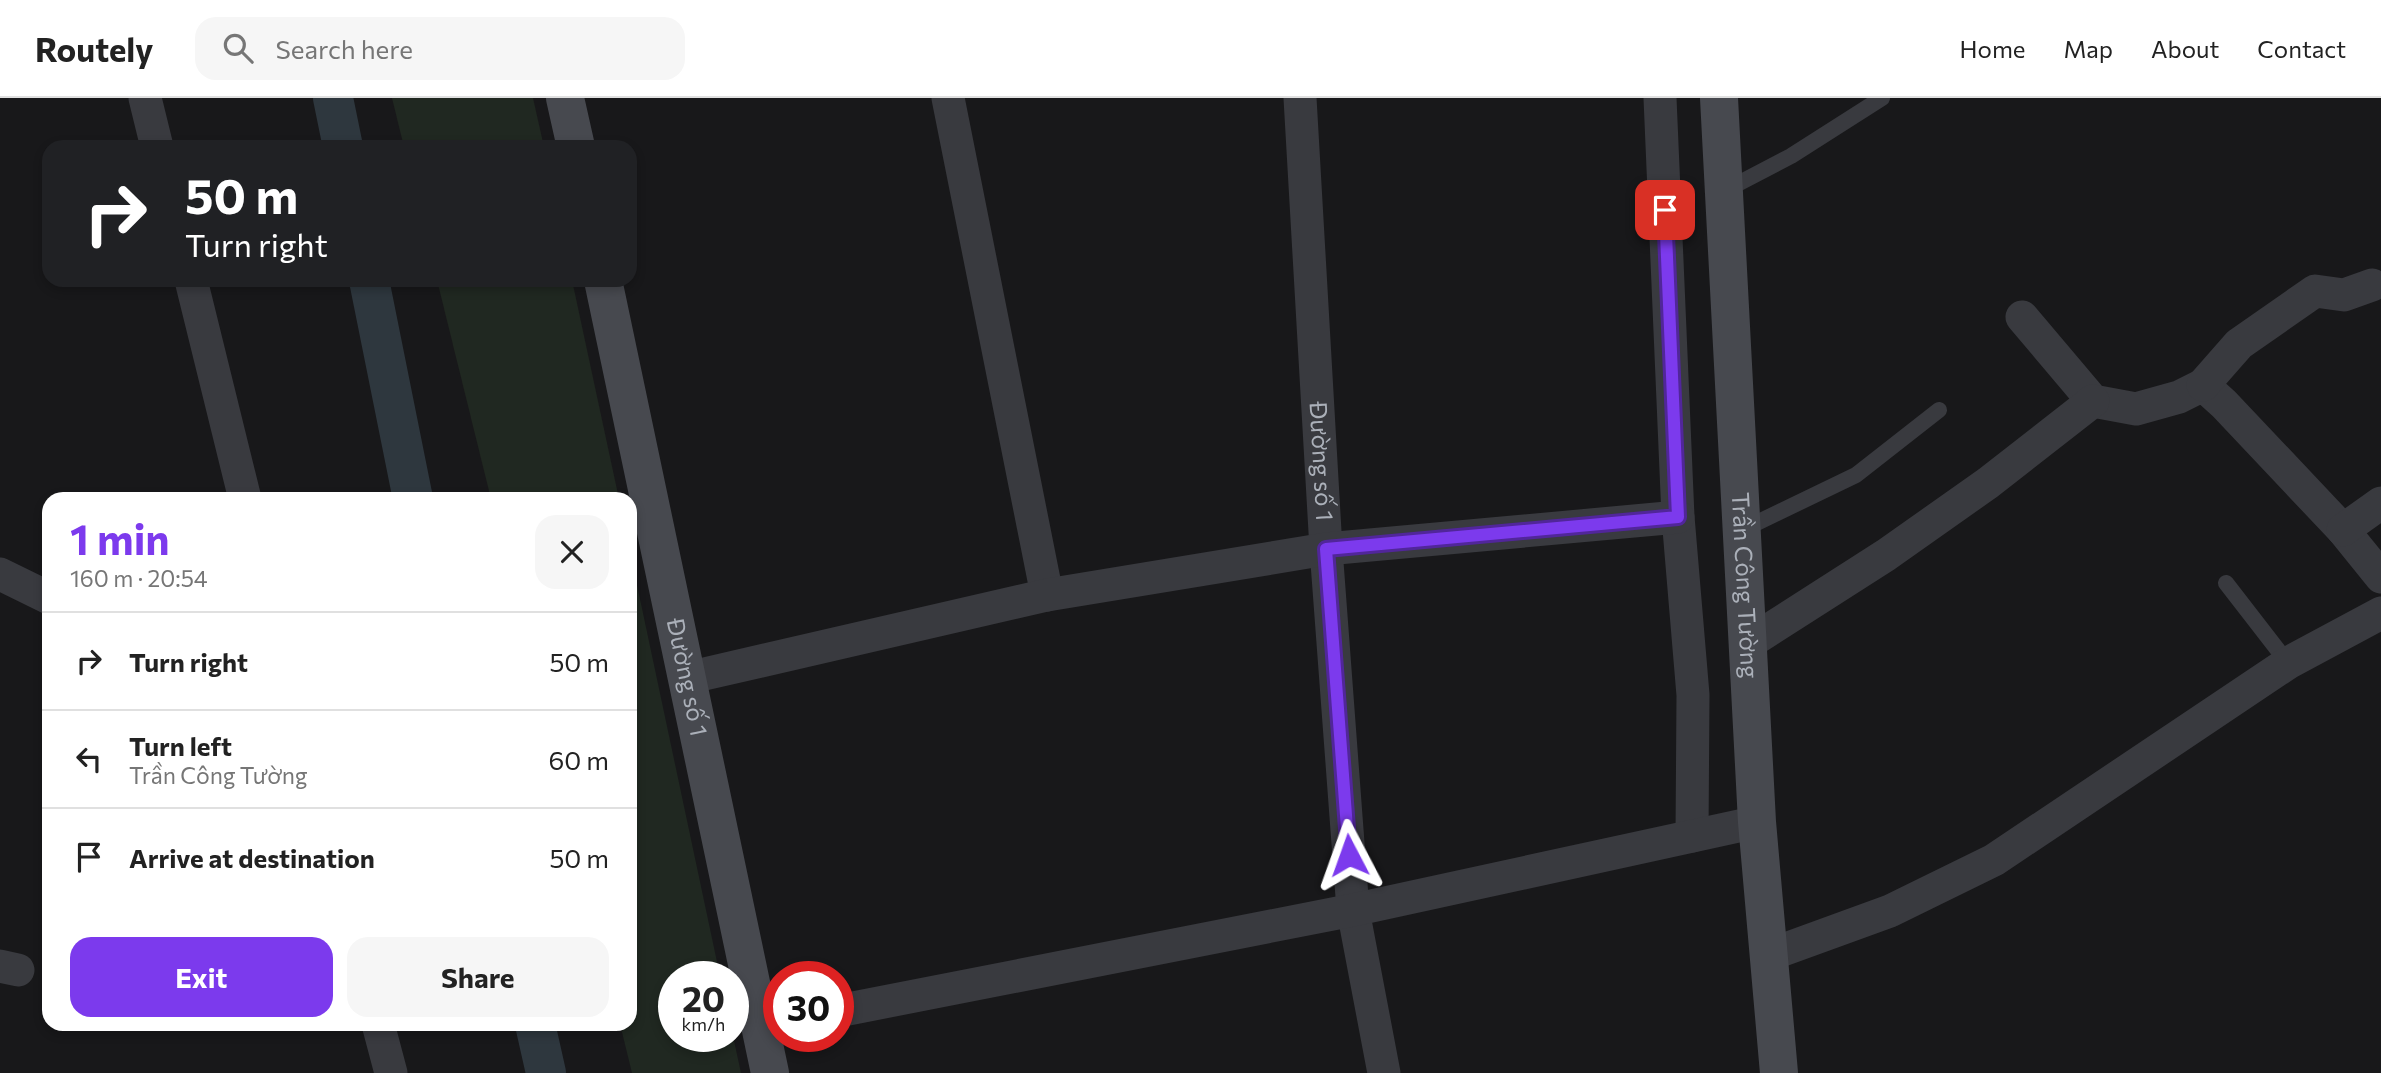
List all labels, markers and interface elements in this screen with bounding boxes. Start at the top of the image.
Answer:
search box [195,17,685,80]
text: Routely [35,28,153,69]
icon: search [219,29,257,67]
text: Search here [275,33,413,64]
text: Home [1960,34,2026,63]
text: Map [2064,34,2113,63]
text: About [2151,34,2219,63]
text: Contact [2257,34,2346,63]
text: 50 m [185,164,298,224]
icon: right [70,168,161,259]
pin [1635,180,1695,240]
icon: arrive [1646,191,1684,229]
text: Turn right [185,224,328,264]
street label: Đường số 1 [1304,400,1340,522]
street label: Trần Công Tường [1727,491,1765,679]
text: 1 min [70,512,170,564]
button: close [535,515,609,589]
text: 160 m · 20:54 [70,564,208,592]
street label: Đường số 1 [661,614,715,738]
icon: right [70,642,108,680]
text: Turn right [129,646,248,677]
text: 50 m [549,646,609,677]
text: Turn left [129,730,232,761]
icon: left [70,740,108,778]
text: 60 m [549,744,609,775]
text: Trần Công Tường [129,761,307,789]
position arrow [1312,818,1386,892]
icon: arrive [70,838,108,876]
text: Arrive at destination [129,842,375,873]
text: 50 m [549,842,609,873]
button: Exit [70,937,333,1017]
button: Share [347,937,609,1017]
speed limit sign: 30 [763,961,854,1052]
text: 20 [682,976,725,1019]
text: km/h [682,1013,725,1035]

